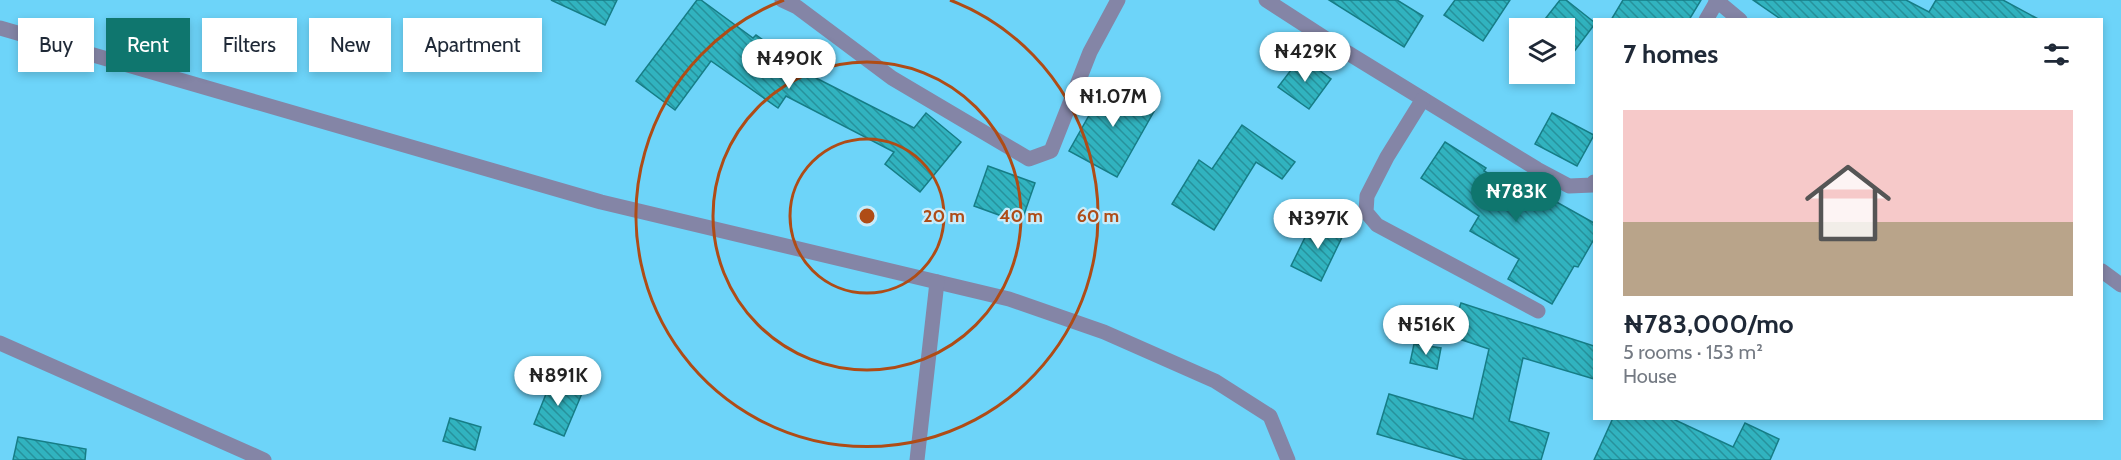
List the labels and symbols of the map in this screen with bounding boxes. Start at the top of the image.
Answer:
pin: ₦429K [1263,32,1347,83]
pin: ₦490K [747,39,831,90]
pin: ₦1.07M [1064,77,1162,128]
pin: ₦783K [1474,172,1558,223]
pin: ₦397K [1276,199,1360,250]
text: 20 m [923,205,965,227]
text: 40 m [999,205,1043,227]
text: 60 m [1077,205,1119,227]
centre of rings [857,206,877,226]
pin: ₦516K [1384,305,1468,356]
pin: ₦891K [516,356,600,407]

